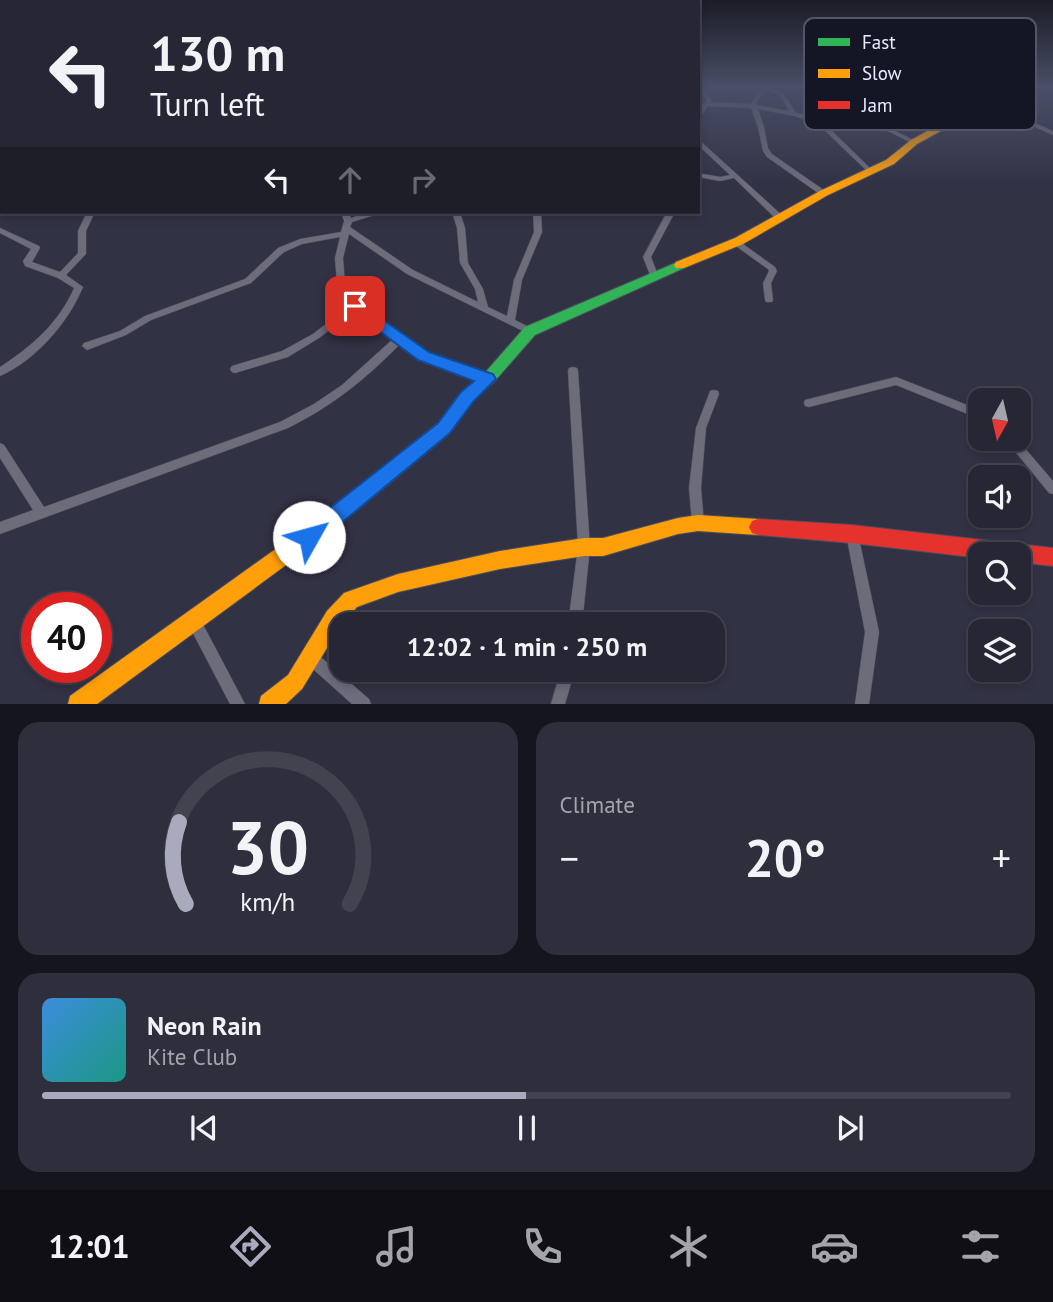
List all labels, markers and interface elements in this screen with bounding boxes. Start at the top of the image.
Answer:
legend [804,18,1036,130]
text: 130 m [150,21,285,85]
icon: left [35,28,126,119]
text: Fast [862,30,896,54]
text: Slow [862,61,902,85]
text: Turn left [150,83,265,125]
text: Jam [861,93,892,117]
icon: left [258,161,296,199]
icon: ahead [331,161,369,199]
icon: right [404,161,442,199]
pin [325,276,385,336]
icon: arrive [336,287,374,325]
north arrow [968,388,1031,452]
map controls [968,388,1031,682]
button: sound [968,465,1031,528]
position arrow [272,500,346,574]
button: search [968,542,1031,605]
speed limit sign: 40 [21,592,112,683]
button: layers [968,619,1031,682]
text: 12:02 · 1 min · 250 m [407,630,647,663]
text: Climate [560,790,635,819]
text: 30 [226,801,309,895]
text: 20° [744,824,826,891]
text: − [560,833,579,882]
text: + [992,833,1011,882]
text: km/h [240,886,295,918]
text: Neon Rain [147,1009,262,1042]
text: Kite Club [147,1042,237,1071]
icon: previous [185,1109,223,1147]
icon: pause [508,1109,546,1147]
icon: next [831,1109,869,1147]
icon: directions [226,1222,275,1271]
icon: music [372,1222,421,1271]
icon: phone [518,1222,567,1271]
icon: climate [664,1222,713,1271]
icon: car [810,1222,859,1271]
icon: filters [956,1222,1005,1271]
text: 12:01 [48,1225,130,1267]

